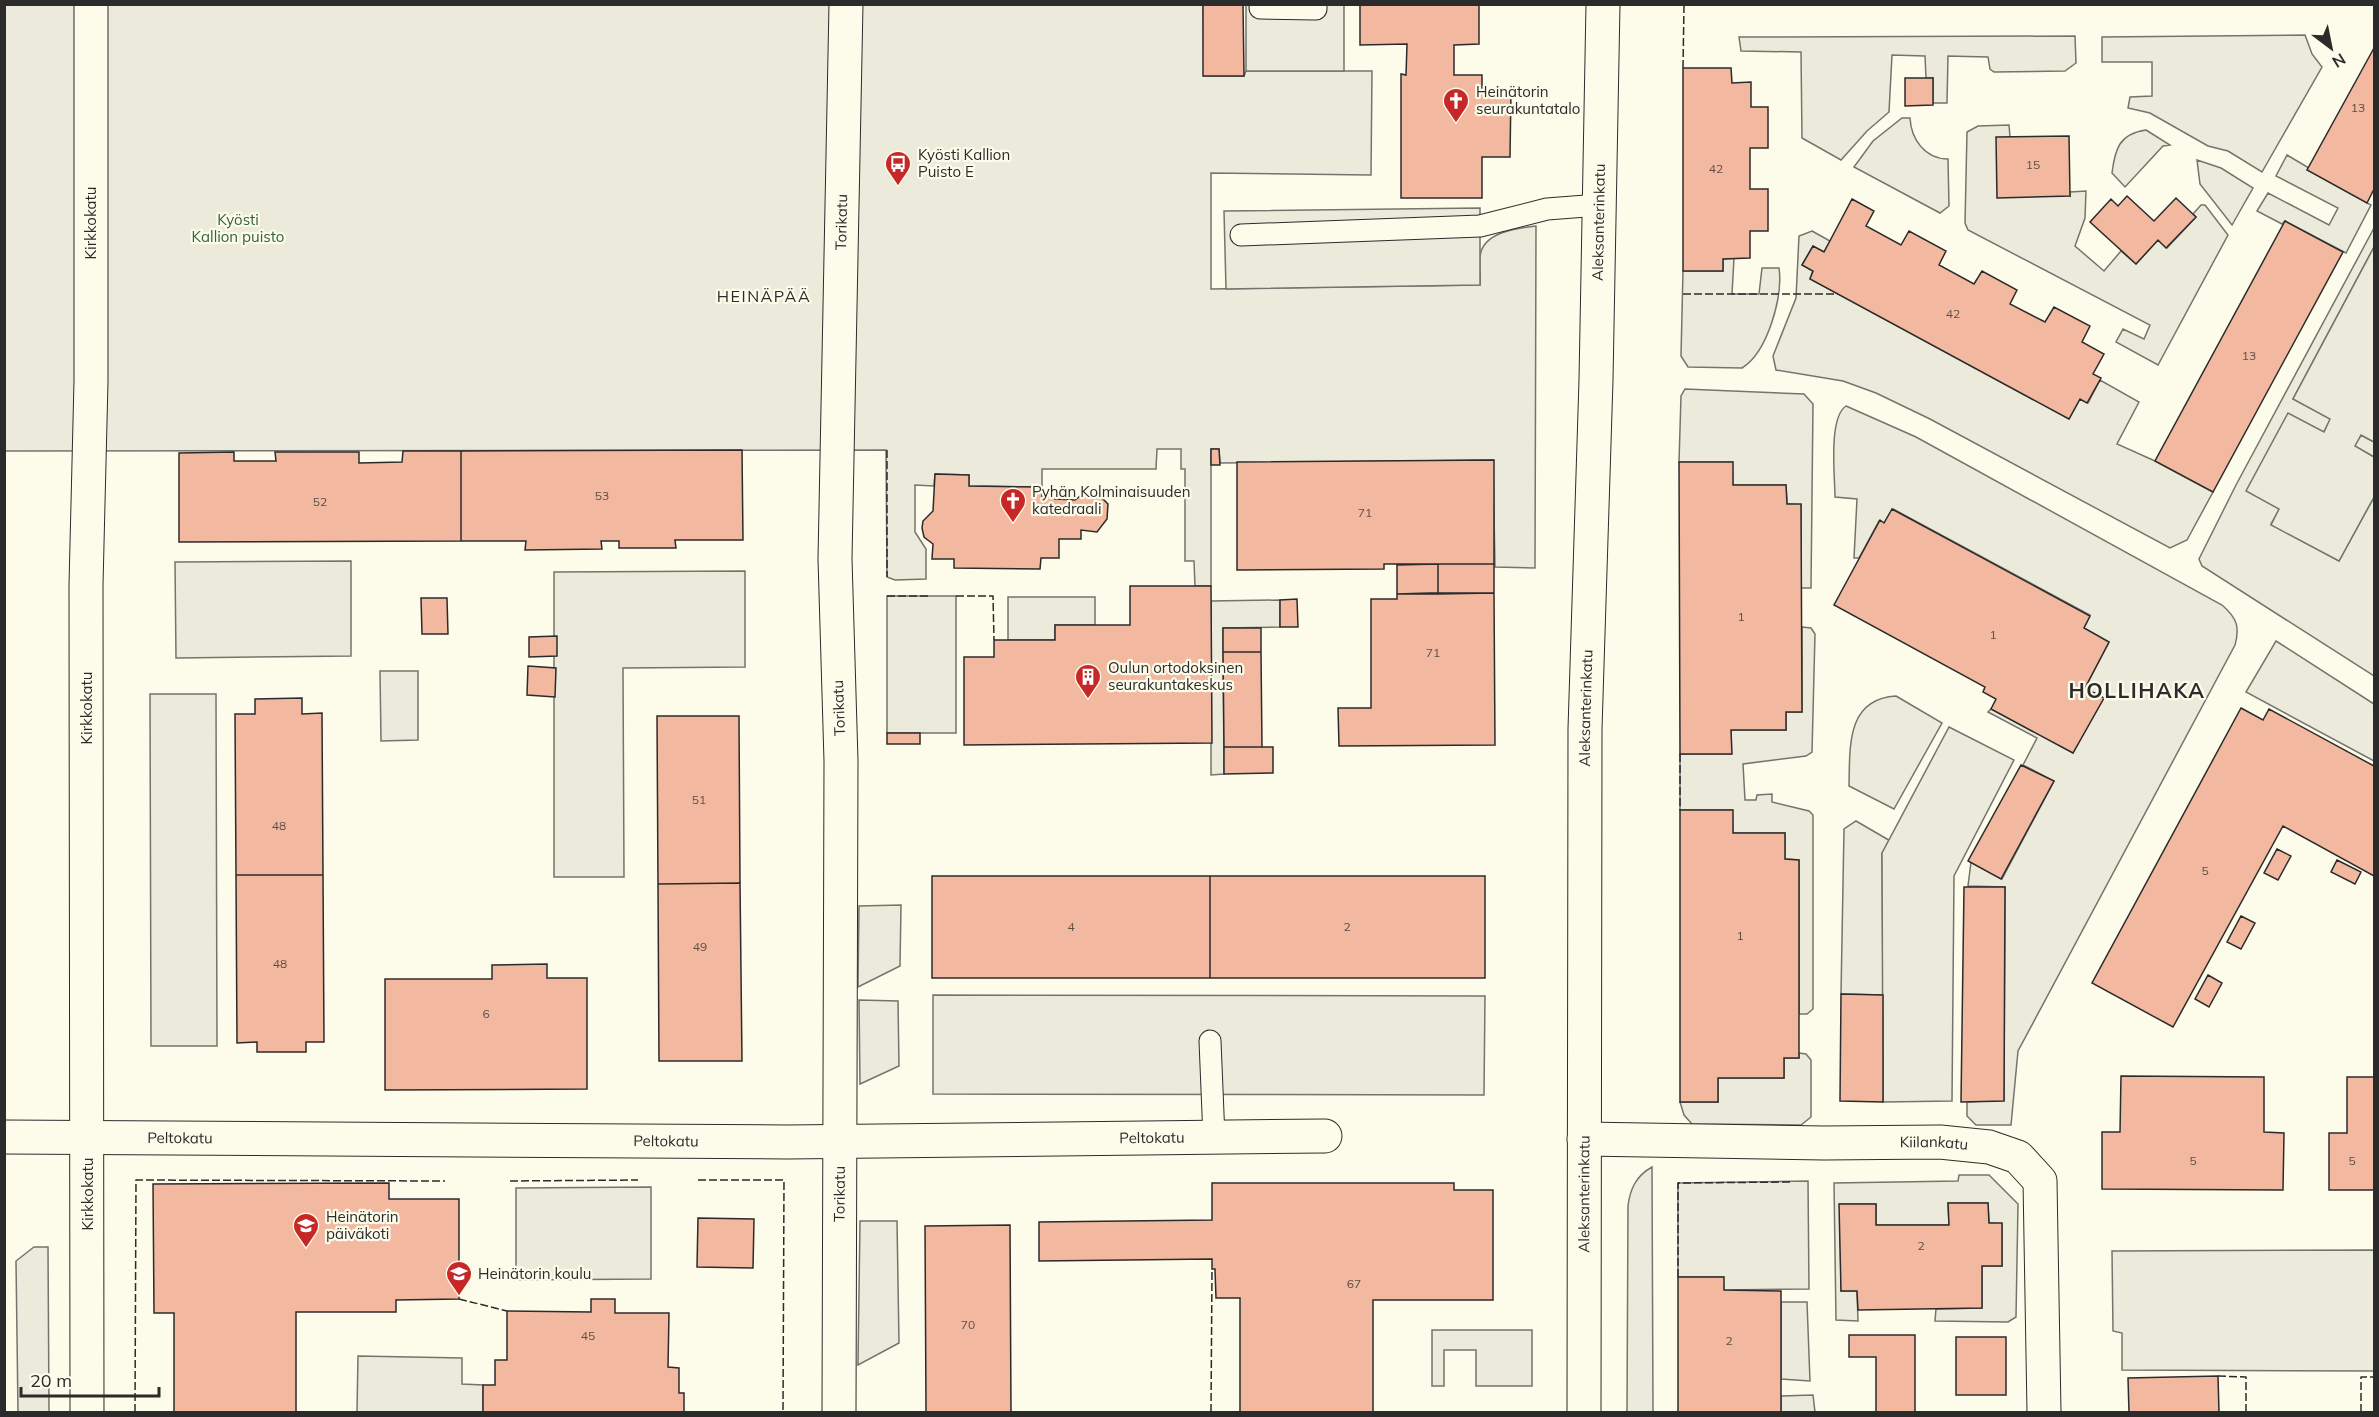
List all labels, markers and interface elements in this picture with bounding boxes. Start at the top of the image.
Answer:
north arrow [2301,18,2361,78]
text: N [2329,49,2349,72]
place label: Heinätorin seurakuntatalo [1476,82,1580,118]
church icon: Heinätorin seurakuntatalo [1441,86,1471,124]
house number: 13 [2351,100,2365,115]
place label: Kyösti Kallion Puisto E [918,145,1010,181]
bus stop icon: Kyösti Kallion Puisto E [883,149,913,187]
house number: 15 [2026,157,2040,172]
house number: 42 [1709,161,1723,176]
street label: Aleksanterinkatu [1588,163,1609,281]
street label: Kirkkokatu [81,187,100,259]
street label: Torikatu [831,194,851,250]
park label: Kyösti Kallion puisto [192,210,284,246]
district label: HEINÄPÄÄ [717,286,811,306]
house number: 42 [1946,306,1960,321]
house number: 13 [2242,348,2256,363]
place label: Pyhän Kolminaisuuden katedraali [1032,482,1191,518]
church icon: Pyhän Kolminaisuuden katedraali [998,486,1028,524]
house number: 53 [595,488,609,503]
house number: 52 [313,494,327,509]
house number: 71 [1358,505,1372,520]
house number: 1 [1737,609,1745,624]
house number: 1 [1989,627,1997,642]
house number: 71 [1426,645,1440,660]
street label: Aleksanterinkatu [1575,649,1597,767]
place label: Oulun ortodoksinen seurakuntakeskus [1108,658,1243,694]
building icon: Oulun ortodoksinen seurakuntakeskus [1073,662,1103,700]
street label: Kirkkokatu [77,672,96,744]
district label: HOLLIHAKA [2069,677,2205,703]
street label: Torikatu [828,680,849,736]
house number: 51 [692,792,706,807]
house number: 48 [272,818,286,833]
house number: 5 [2201,863,2209,878]
house number: 4 [1067,919,1075,934]
house number: 2 [1343,919,1351,934]
house number: 1 [1736,928,1744,943]
house number: 49 [693,939,707,954]
house number: 48 [273,956,287,971]
house number: 6 [482,1006,490,1021]
street label: Peltokatu [147,1128,213,1147]
street label: Peltokatu [1119,1128,1185,1147]
street label: Peltokatu [633,1131,699,1150]
street label: Kiilankatu [1900,1132,1969,1154]
street label: Aleksanterinkatu [1574,1135,1593,1253]
house number: 5 [2189,1153,2197,1168]
house number: 5 [2348,1153,2356,1168]
street label: Kirkkokatu [78,1158,97,1230]
street label: Torikatu [830,1166,849,1222]
place label: Heinätorin päiväkoti [326,1207,399,1243]
school or university icon: Heinätorin päiväkoti [291,1211,321,1249]
house number: 2 [1917,1238,1925,1253]
school or university icon: Heinätorin koulu [444,1259,474,1297]
place label: Heinätorin koulu [478,1264,591,1283]
house number: 67 [1347,1276,1361,1291]
house number: 70 [961,1317,975,1332]
house number: 45 [581,1328,595,1343]
house number: 2 [1725,1333,1733,1348]
scale bar [21,1360,159,1398]
text: 20 m [30,1369,72,1392]

